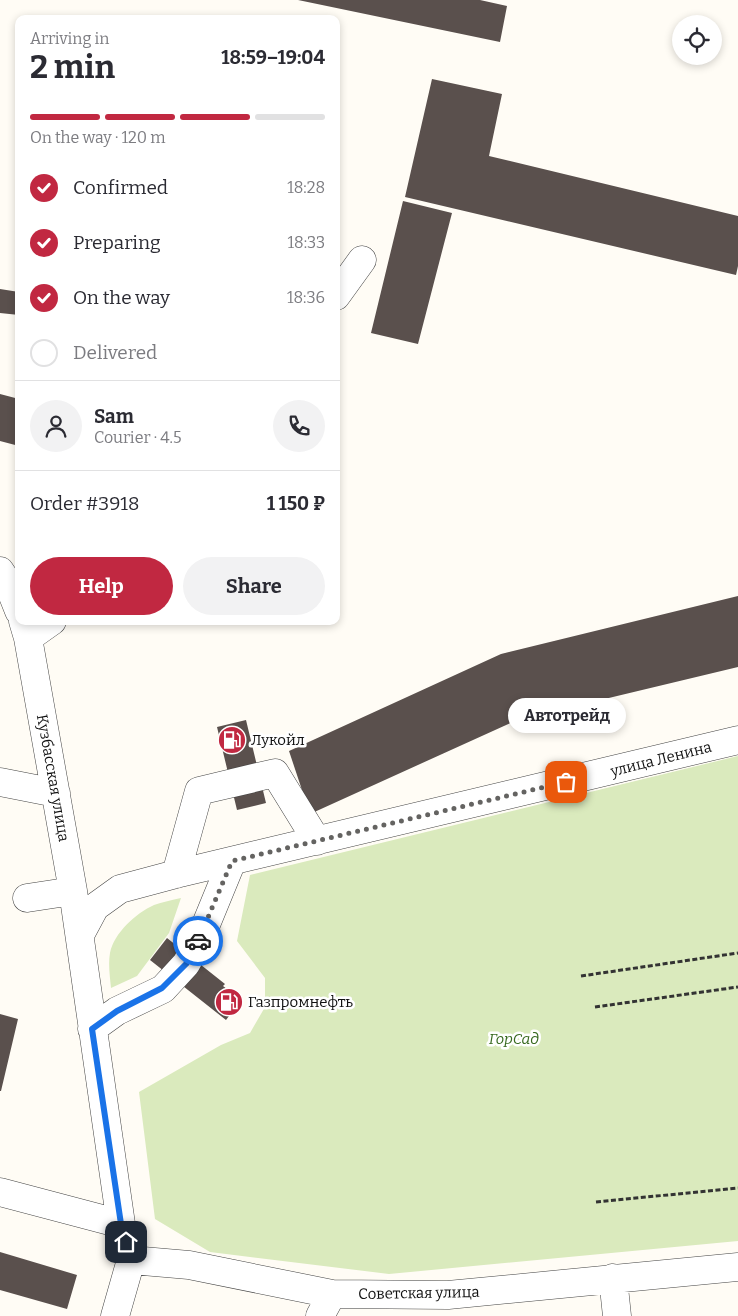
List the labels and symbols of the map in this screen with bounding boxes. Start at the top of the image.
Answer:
callout: Автотрейд [507,697,625,732]
street label: Кузбасская улица [33,713,73,843]
fuel station icon: Лукойл [217,725,247,755]
place label: Лукойл [251,731,305,749]
street label: улица Ленина [608,738,714,781]
pin [545,761,587,803]
courier [173,916,223,966]
fuel station icon: Газпромнефть [214,987,244,1017]
place label: Газпромнефть [248,993,353,1011]
park label: ГорСад [489,1030,539,1048]
pin [105,1221,147,1263]
street label: Советская улица [358,1283,480,1303]

